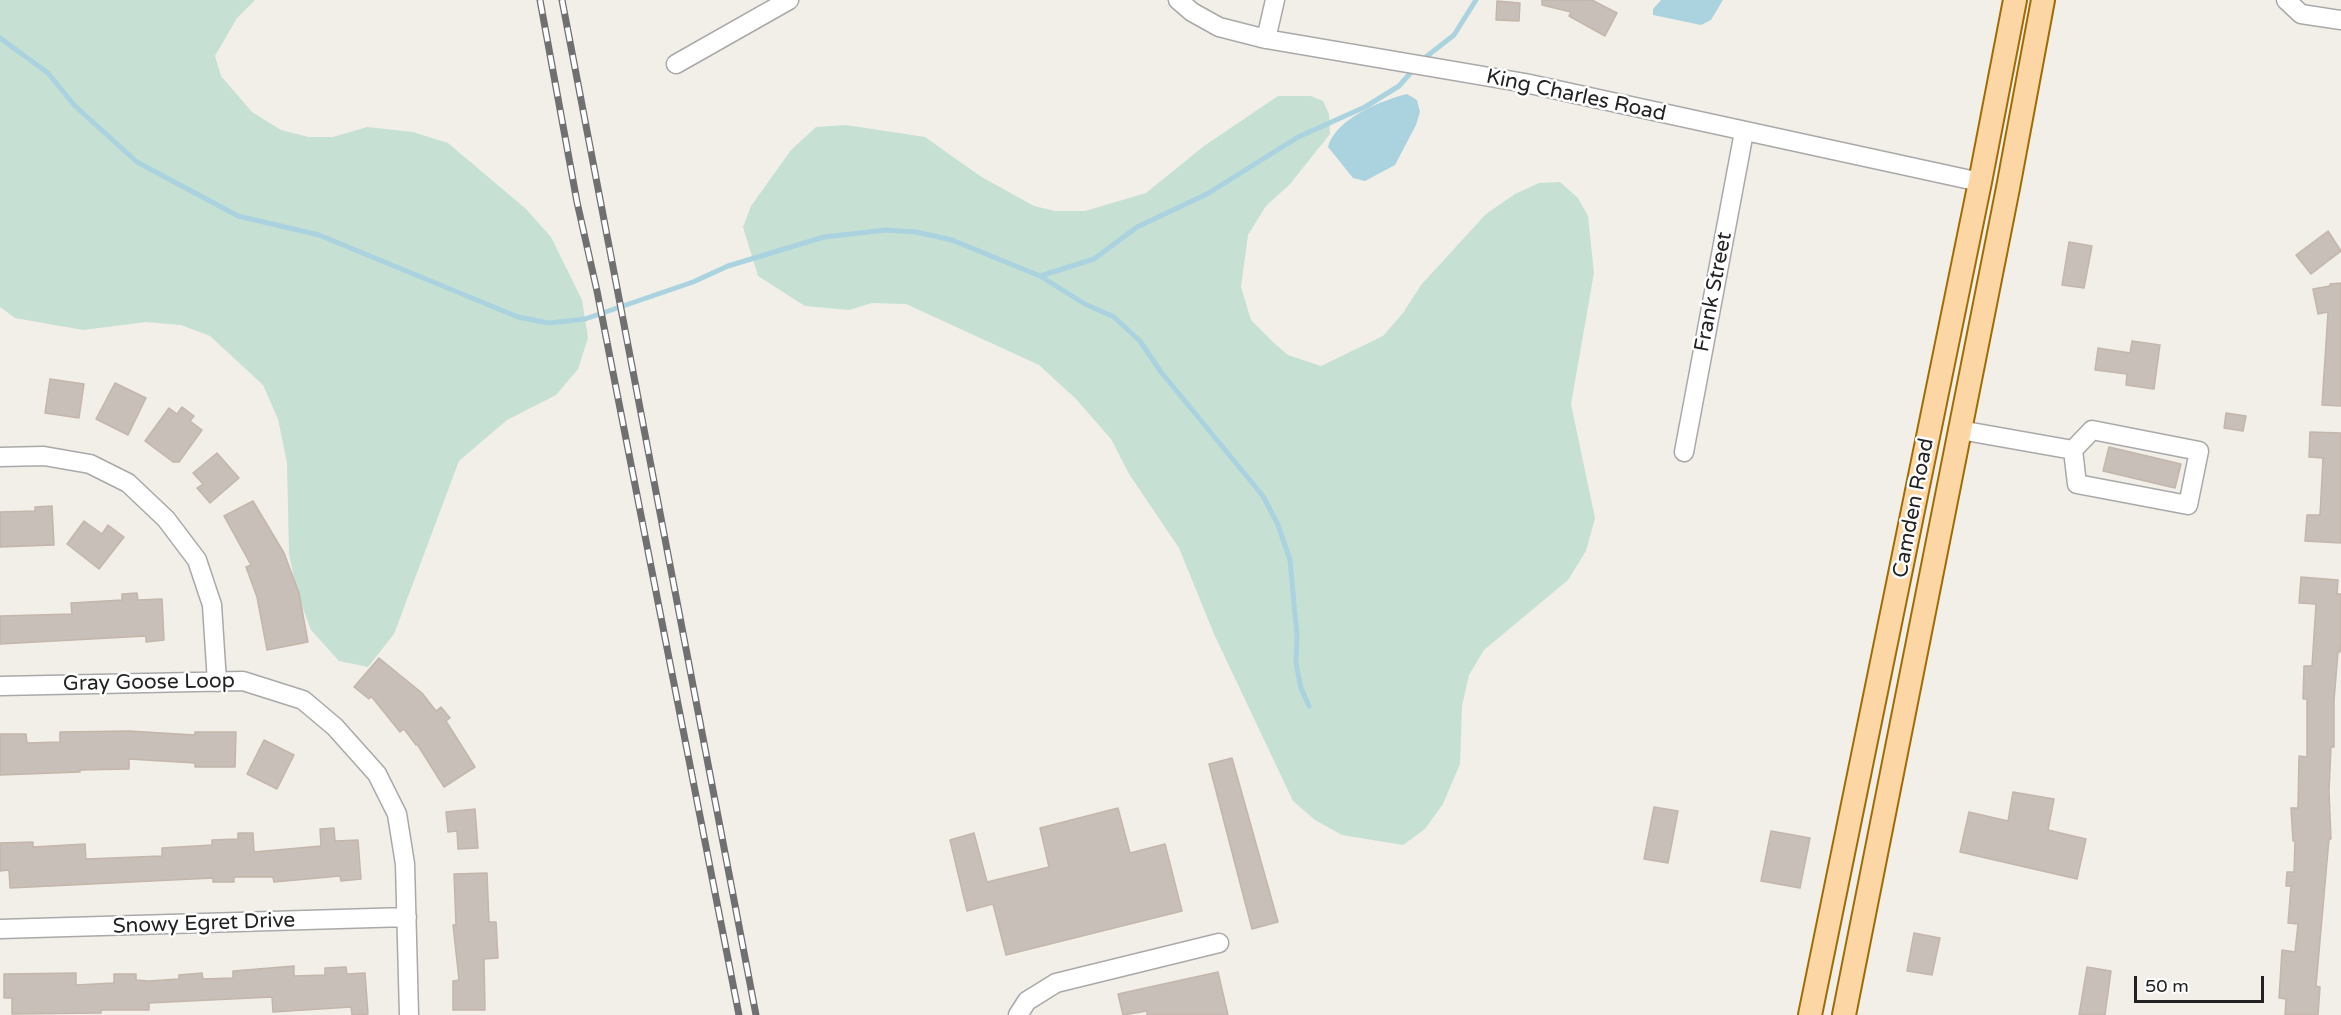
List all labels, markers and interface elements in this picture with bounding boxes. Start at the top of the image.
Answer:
street label: King Charles Road [1484,65,1668,127]
street label: Frank Street [1690,230,1738,354]
street label: Camden Road [1888,436,1940,580]
street label: Gray Goose Loop [63,669,235,697]
street label: Snowy Egret Drive [112,908,296,940]
scale bar [2137,964,2268,1002]
text: 50 m [2145,975,2189,997]

